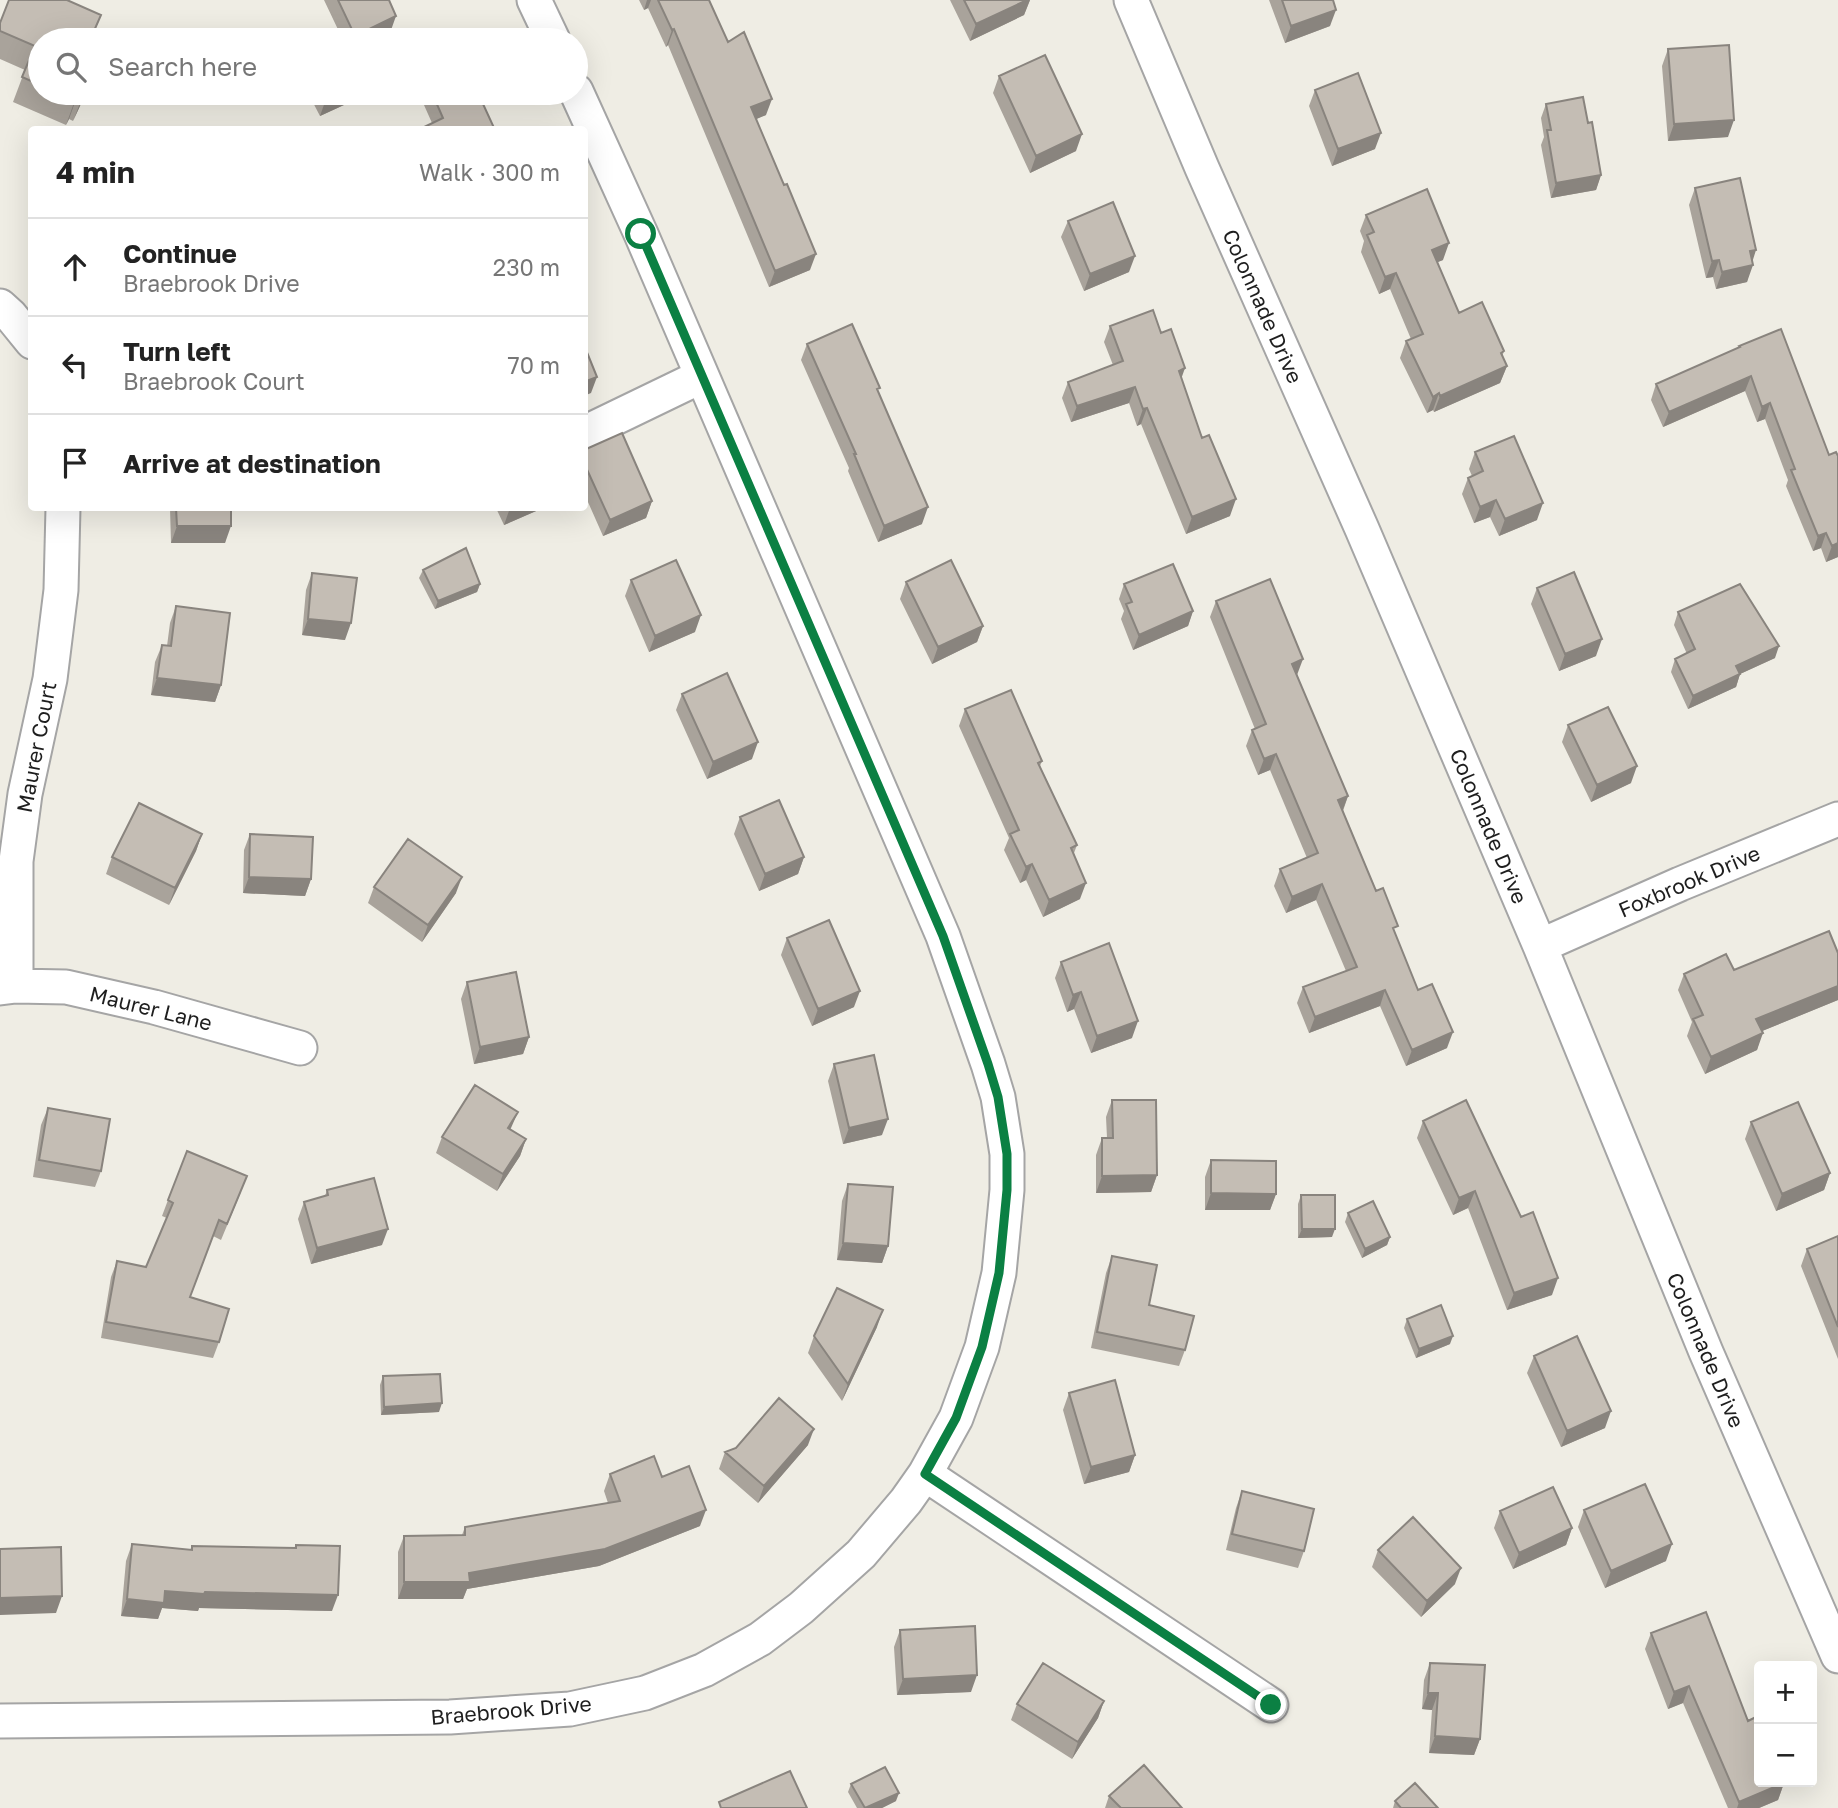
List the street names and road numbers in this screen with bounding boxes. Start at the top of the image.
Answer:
street label: Colonnade Drive [1217,225,1309,387]
street label: Maurer Court [11,679,61,815]
street label: Colonnade Drive [1445,744,1533,908]
street label: Foxbrook Drive [1614,839,1764,923]
street label: Maurer Lane [87,980,215,1036]
street label: Colonnade Drive [1662,1268,1750,1432]
street label: Braebrook Drive [430,1690,592,1730]

